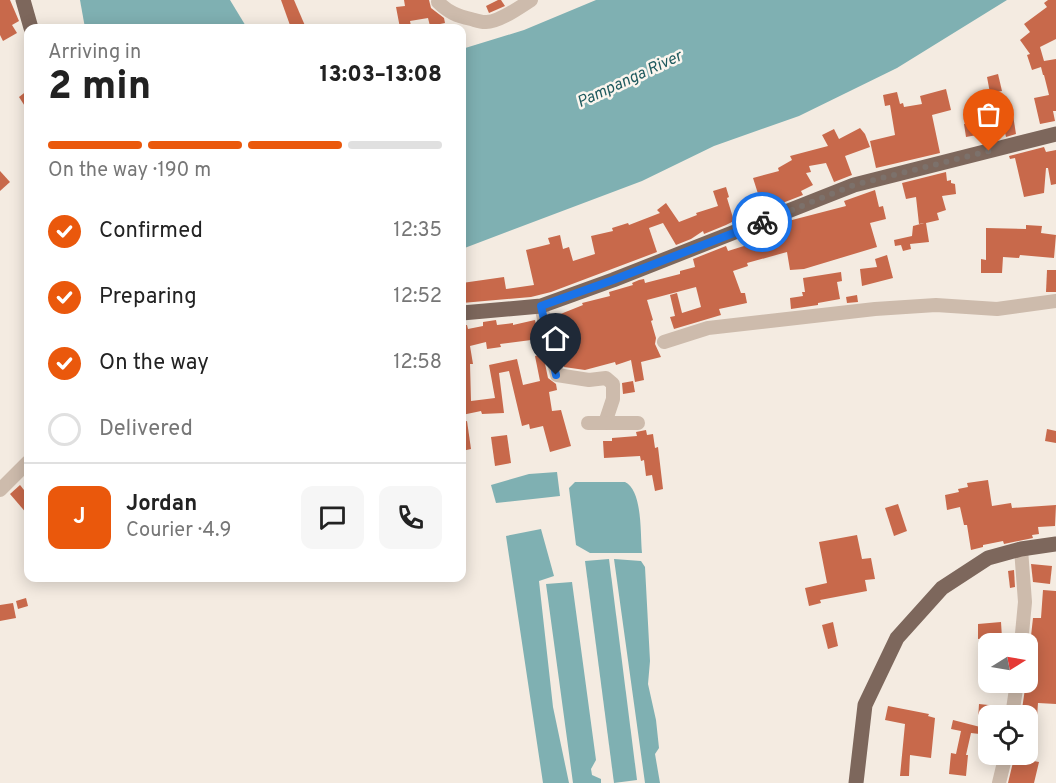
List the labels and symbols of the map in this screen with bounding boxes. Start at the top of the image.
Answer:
water label: Pampanga River [574,46,687,113]
pin [963,89,1014,151]
courier [732,192,792,252]
pin [530,313,581,375]
north arrow [978,633,1038,693]

